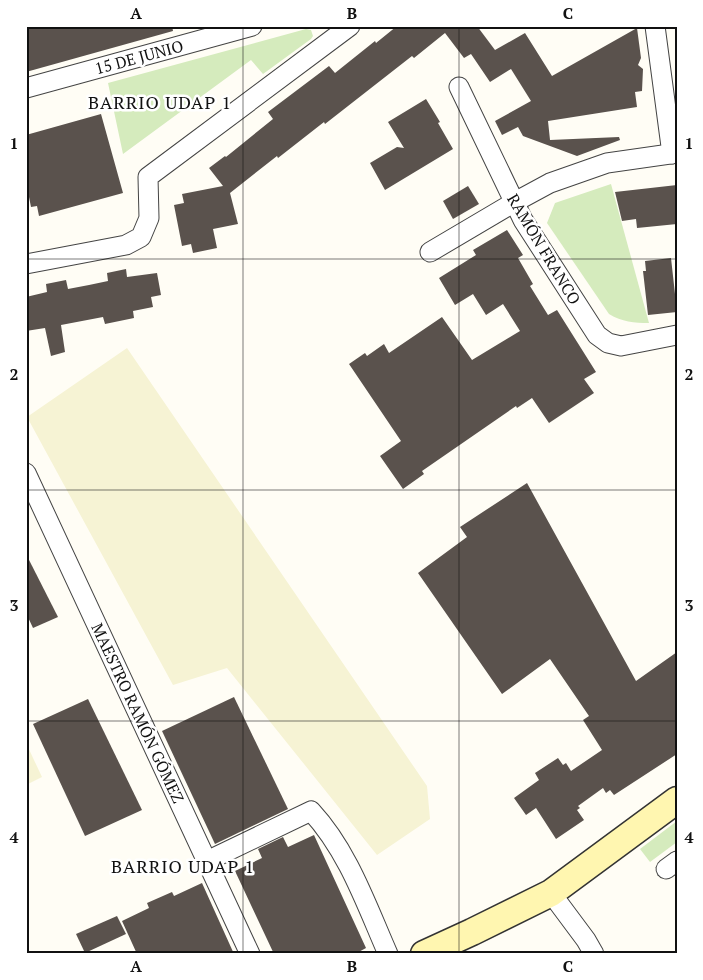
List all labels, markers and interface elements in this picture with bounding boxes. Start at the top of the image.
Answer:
text: A [130,2,142,24]
text: B [347,2,357,24]
text: C [563,2,573,24]
street label: 15 DE JUNIO [92,35,186,79]
district label: BARRIO UDAP 1 [88,90,232,114]
text: 1 [9,132,19,154]
text: 1 [684,132,694,154]
street label: RAMÓN FRANCO [502,189,586,309]
text: 2 [9,363,19,385]
text: 2 [684,363,694,385]
text: 3 [9,594,19,616]
text: 3 [684,594,694,616]
street label: MAESTRO RAMÓN GÓMEZ [87,619,190,807]
text: 4 [9,826,19,848]
text: 4 [684,826,694,848]
district label: BARRIO UDAP 1 [111,854,255,878]
text: A [130,955,142,977]
text: B [347,955,357,977]
text: C [563,955,573,977]

